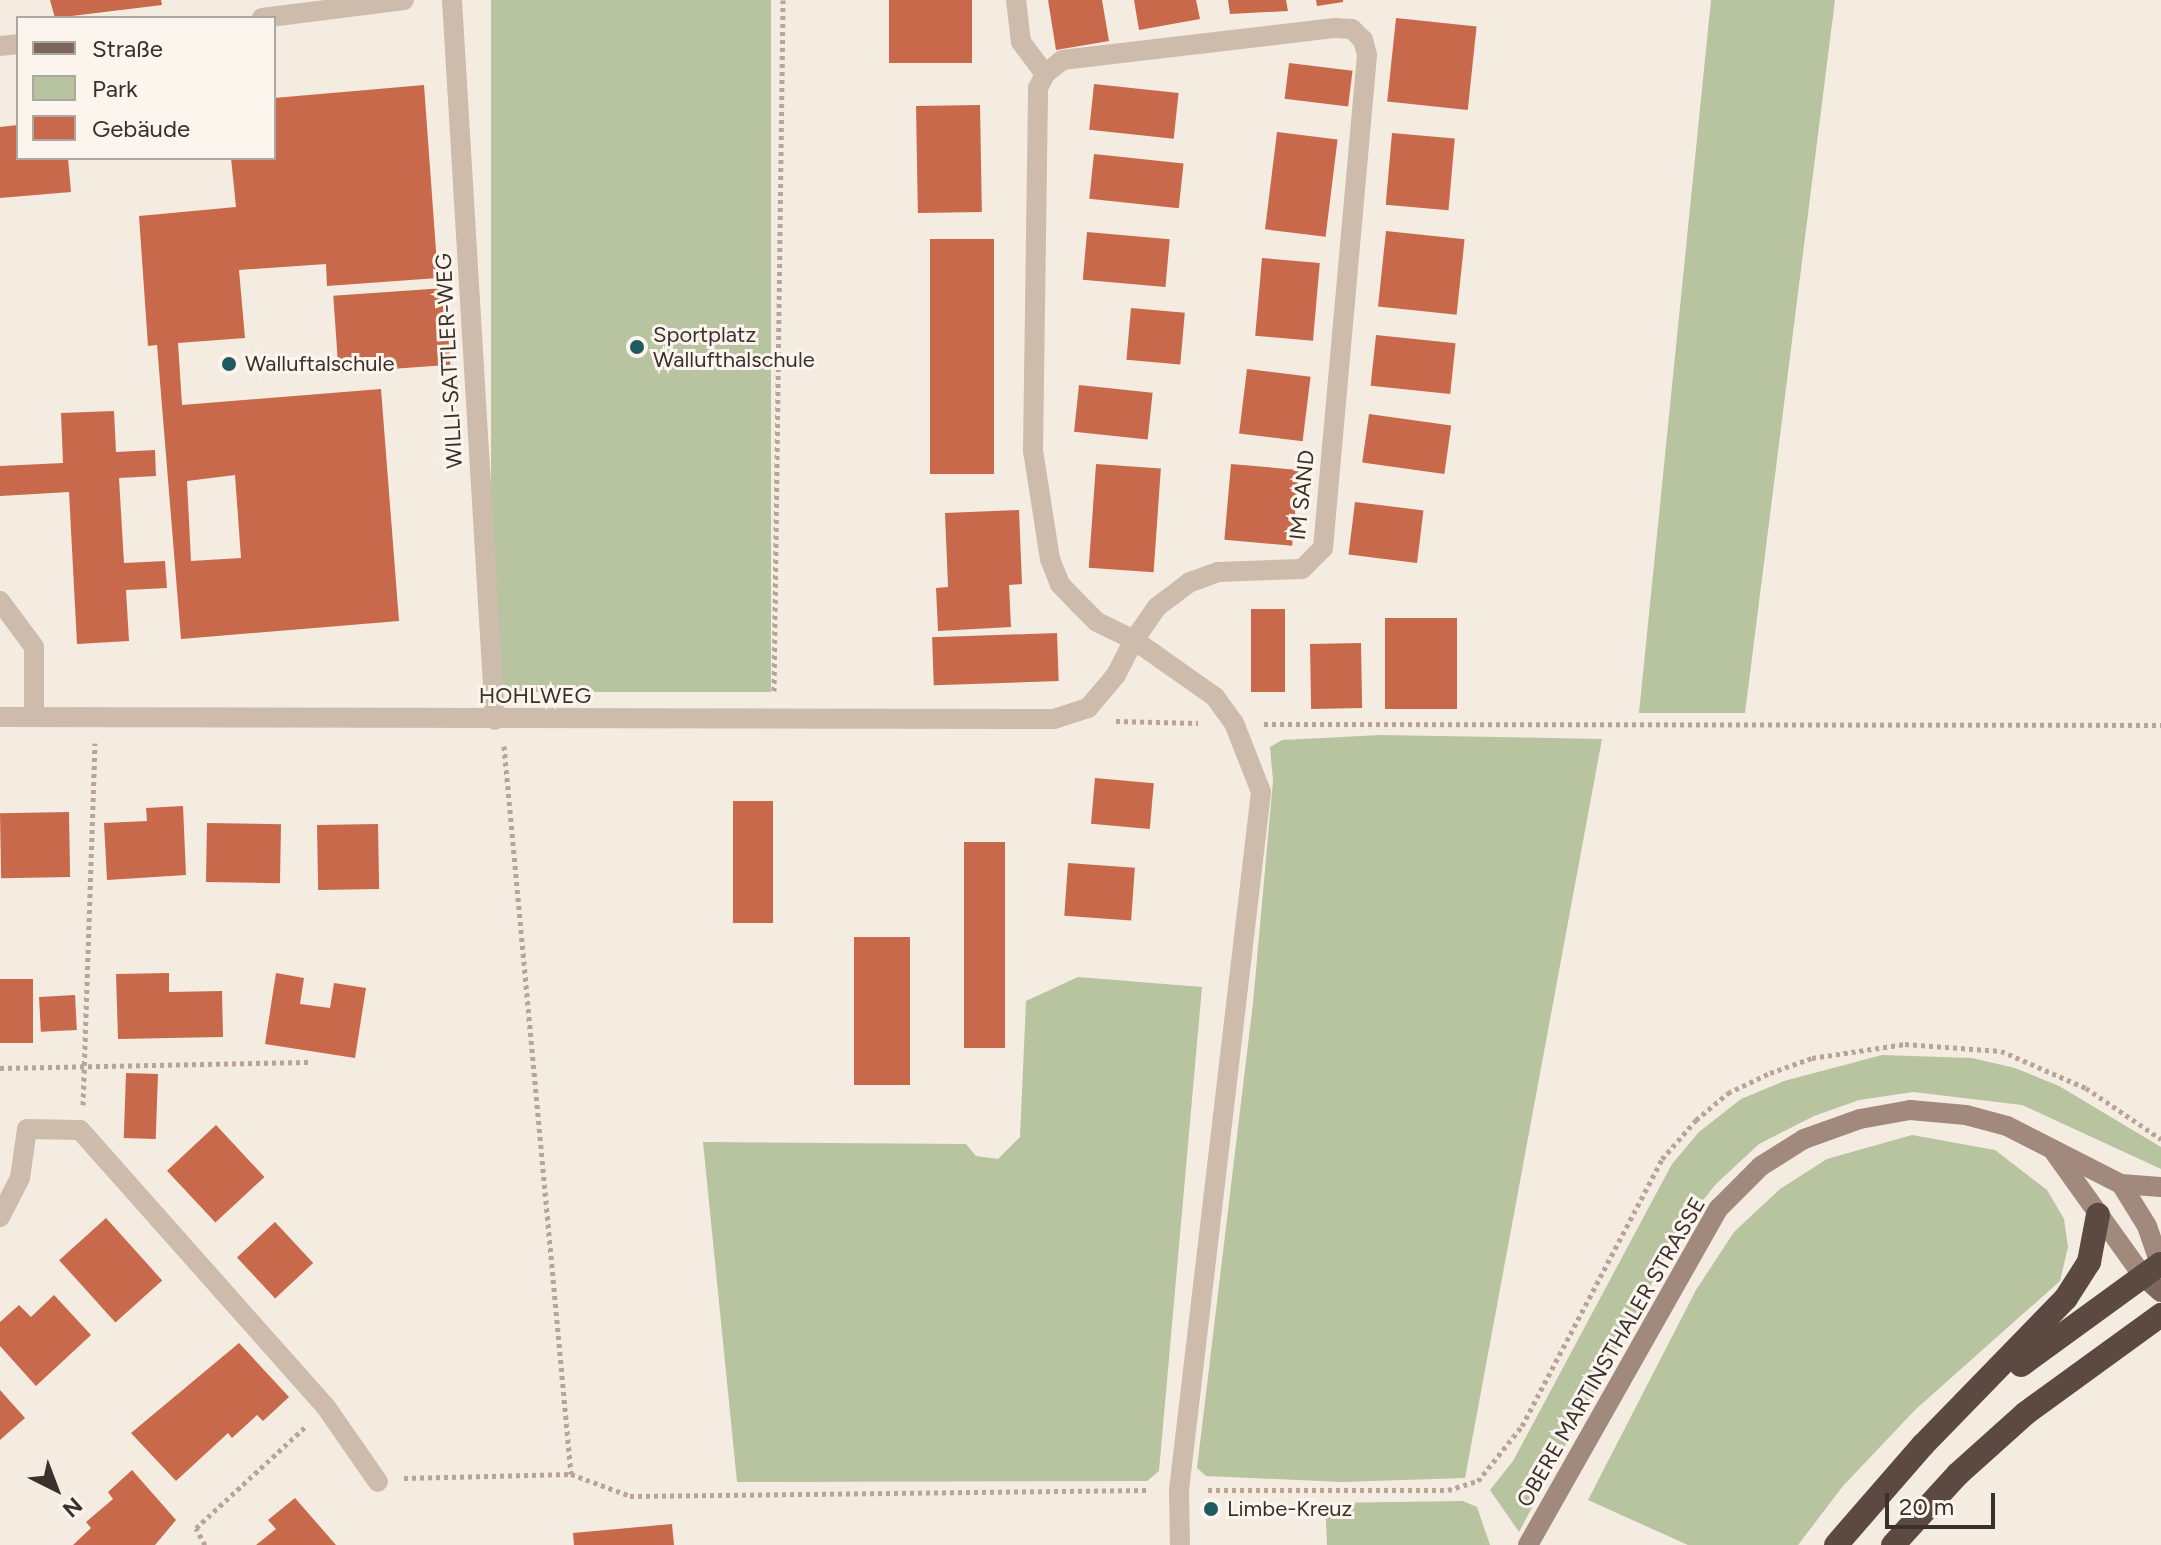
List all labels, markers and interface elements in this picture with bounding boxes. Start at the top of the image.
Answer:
legend [16,16,276,160]
text: Straße [92,34,163,63]
text: Park [92,74,138,103]
text: Gebäude [92,114,190,143]
street label: WILLI-SATTLER-WEG [430,253,468,469]
place label: Sportplatz Wallufthalschule [653,321,815,372]
marker: Sportplatz Wallufthalschule [628,338,646,356]
place label: Walluftalschule [245,351,394,377]
marker: Walluftalschule [220,355,238,373]
street label: IM SAND [1284,449,1320,541]
street label: HOHLWEG [479,683,591,709]
street label: OBERE MARTINSTHALER STRASSE [1511,1192,1711,1512]
north arrow [16,1449,96,1529]
scale bar [1889,1477,1999,1527]
text: N [57,1491,88,1523]
text: 20 m [1899,1492,1954,1521]
place label: Limbe-Kreuz [1227,1496,1352,1522]
marker: Limbe-Kreuz [1202,1500,1220,1518]

